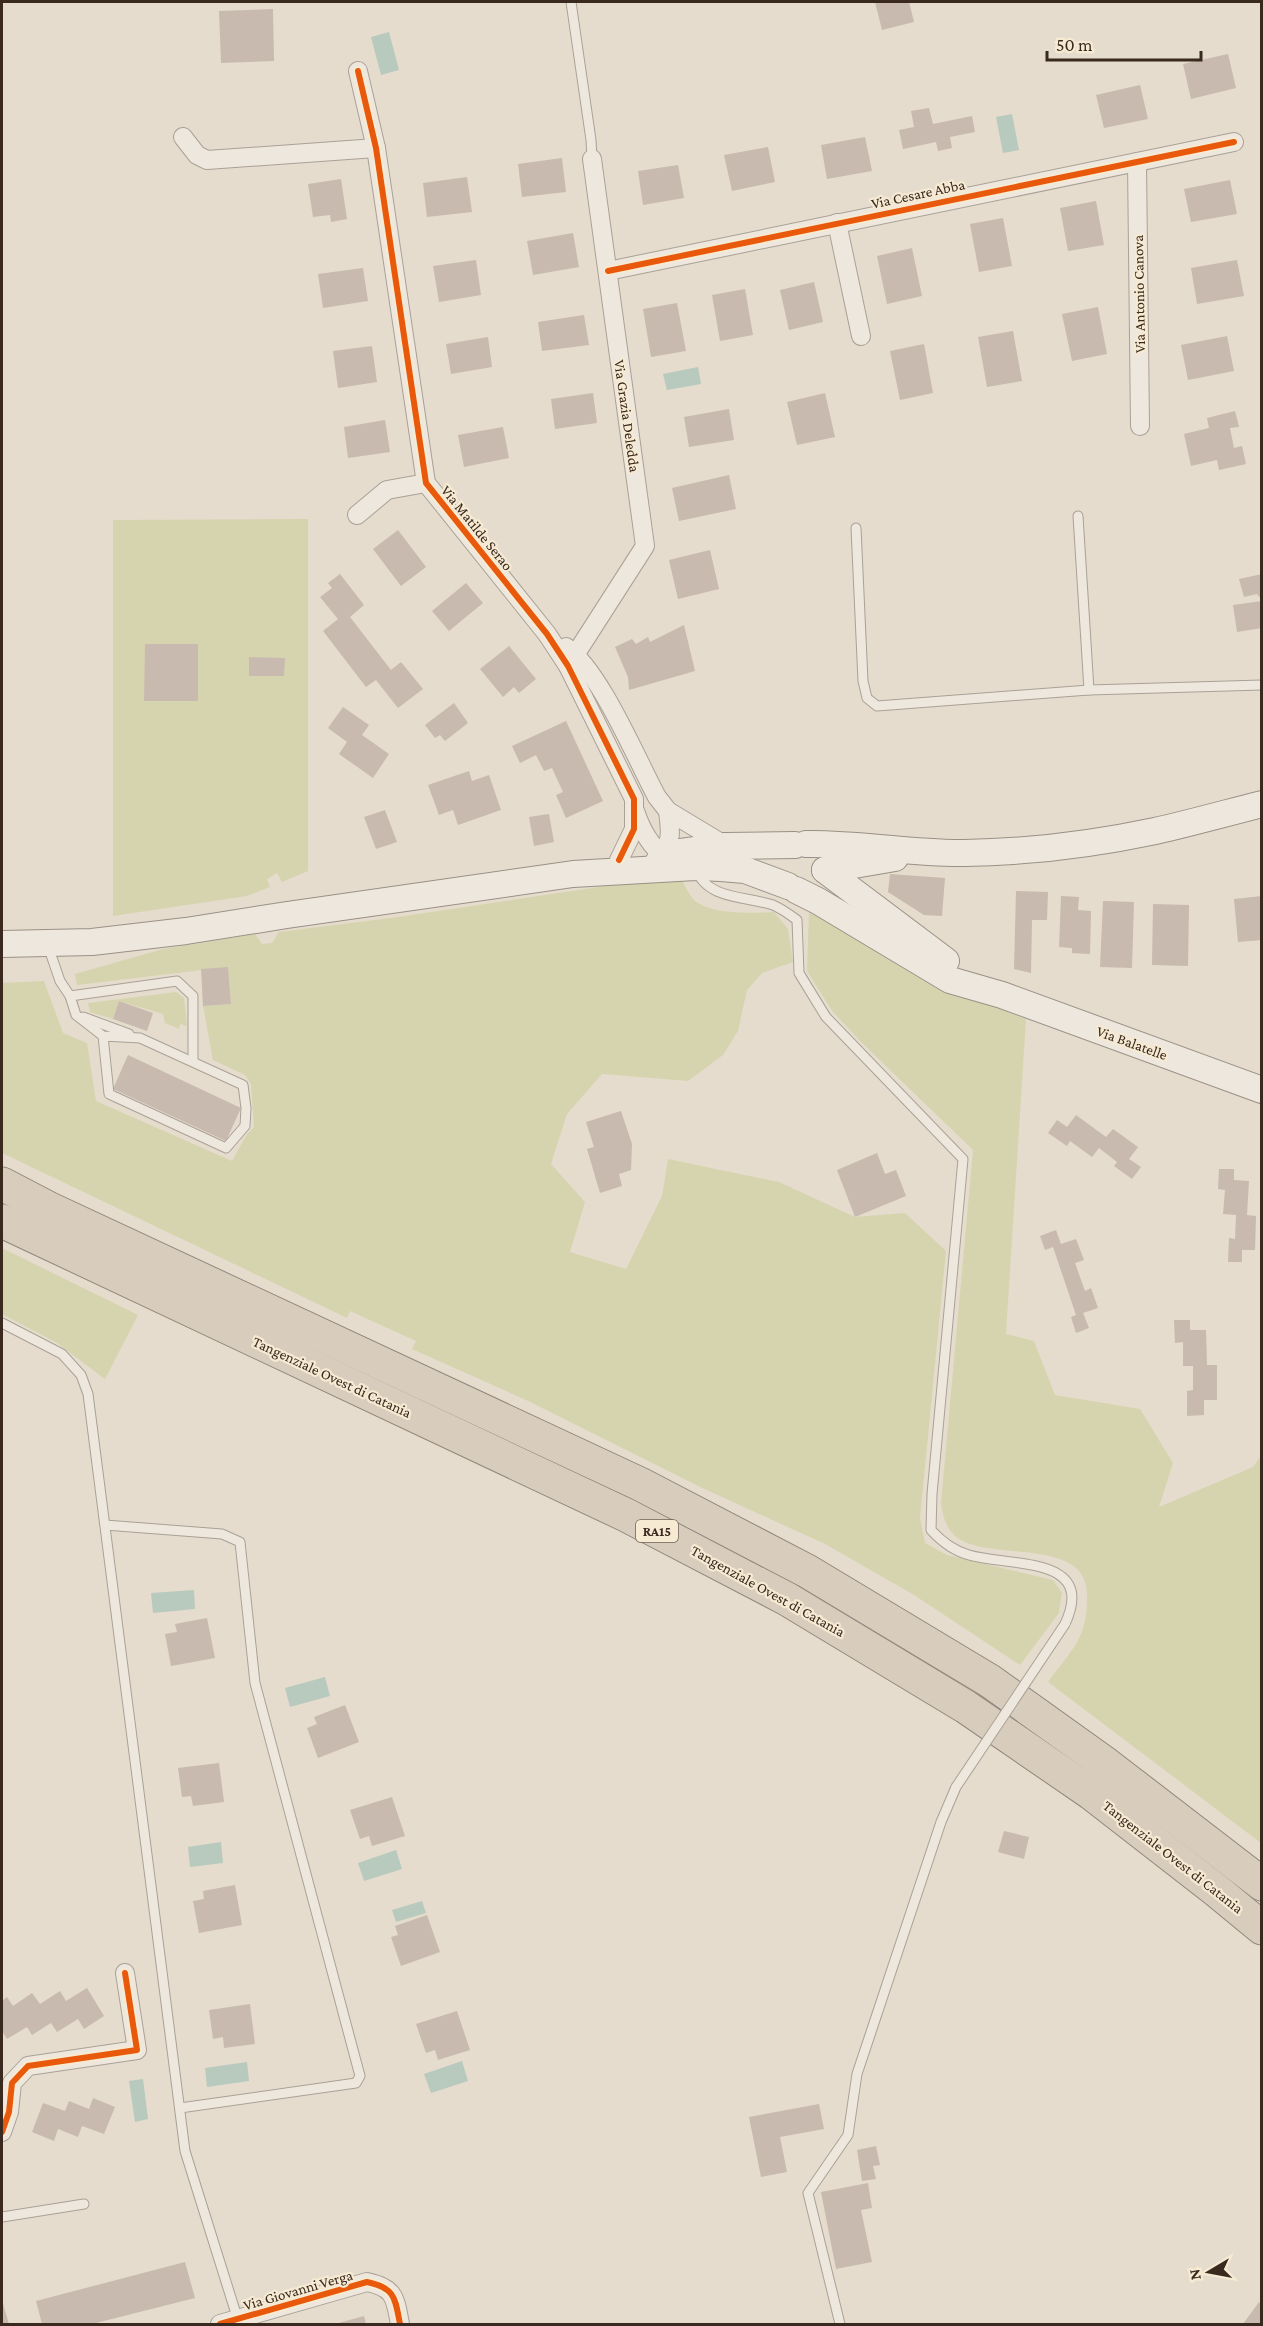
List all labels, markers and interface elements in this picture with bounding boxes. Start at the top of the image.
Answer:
scale bar [1047,24,1202,62]
text: 50 m [1056,35,1093,55]
street label: Via Cesare Abba [870,176,966,212]
street label: Via Antonio Canova [1130,235,1148,353]
street label: Via Grazia Deledda [611,359,643,473]
street label: Via Matilde Serao [438,482,516,574]
street label: Via Balatelle [1095,1023,1170,1063]
street label: Tangenziale Ovest di Catania [250,1333,414,1422]
road number: RA15 [636,1520,678,1542]
street label: Tangenziale Ovest di Catania [688,1542,848,1641]
street label: Tangenziale Ovest di Catania [1099,1797,1246,1917]
north arrow [1179,2242,1239,2302]
street label: Via Giovanni Verga [241,2267,355,2314]
text: N [1185,2268,1204,2281]

